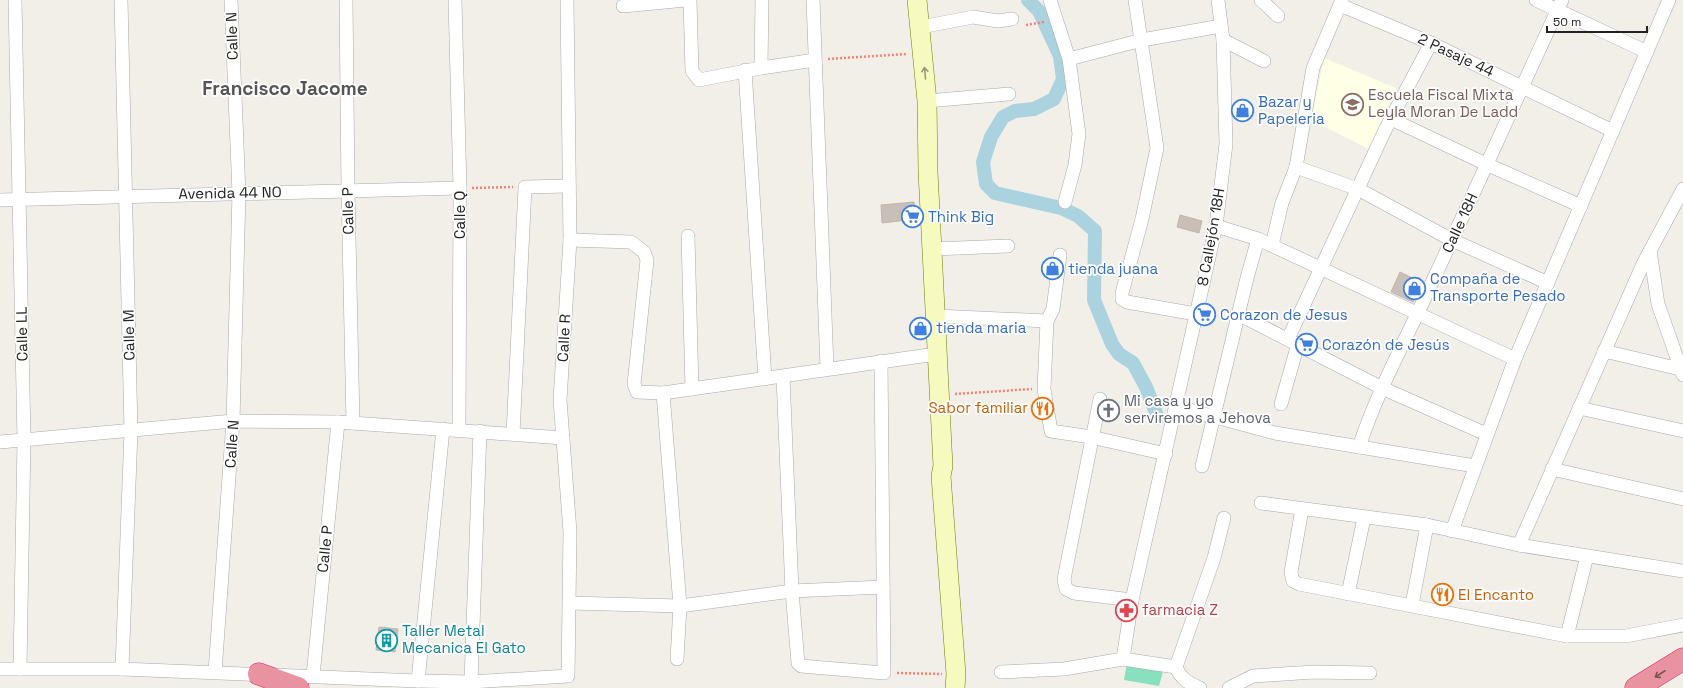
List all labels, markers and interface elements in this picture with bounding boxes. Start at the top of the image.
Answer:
scale bar [1547,8,1647,34]
street label: Calle N [221,12,242,60]
text: 50 m [1553,14,1581,30]
street label: 2 Pasaje 44 [1415,29,1497,80]
one-way arrow [922,67,929,80]
district label: Francisco Jacome [202,76,368,101]
place label: Escuela Fiscal Mixta Leyla Moran De Ladd [1368,85,1518,121]
school or university icon: Escuela Fiscal Mixta Leyla Moran De Ladd [1339,91,1365,117]
place label: Bazar y Papeleria [1258,92,1325,128]
shop icon: Bazar y Papeleria [1229,98,1255,124]
street label: Avenida 44 NO [178,182,282,203]
street label: 8 Callejón 18H [1193,186,1228,287]
street label: Calle P [338,187,357,235]
street label: Calle 18H [1437,190,1482,256]
street label: Calle Q [450,191,469,239]
supermarket icon: Think Big [900,204,926,230]
place label: Think Big [928,207,994,226]
shop icon: tienda juana [1039,256,1065,282]
place label: tienda juana [1068,259,1158,278]
place label: Compaña de Transporte Pesado [1430,269,1566,305]
shop icon: Compaña de Transporte Pesado [1402,275,1428,301]
supermarket icon: Corazon de Jesus [1191,302,1217,328]
place label: Corazon de Jesus [1220,305,1348,324]
street label: Calle LL [12,306,31,362]
street label: Calle M [119,309,138,361]
street label: Calle R [553,314,574,362]
shop icon: tienda maria [908,315,934,341]
place label: tienda maria [936,318,1027,337]
supermarket icon: Corazón de Jesús [1293,332,1319,358]
place label: Corazón de Jesús [1322,335,1450,354]
place label: Mi casa y yo serviremos a Jehova [1124,391,1271,427]
restaurant icon: Sabor familiar [1030,395,1056,421]
church icon: Mi casa y yo serviremos a Jehova [1096,397,1122,423]
place label: Sabor familiar [928,398,1028,417]
street label: Calle N [220,419,243,469]
street label: Calle P [313,524,336,573]
restaurant icon: El Encanto [1429,582,1455,608]
place label: El Encanto [1458,585,1534,604]
pharmacy icon: farmacia Z [1114,597,1140,623]
place label: farmacia Z [1142,600,1218,619]
place label: Taller Metal Mecanica El Gato [402,621,526,657]
building icon: Taller Metal Mecanica El Gato [374,627,400,653]
one-way arrow [1655,670,1666,678]

